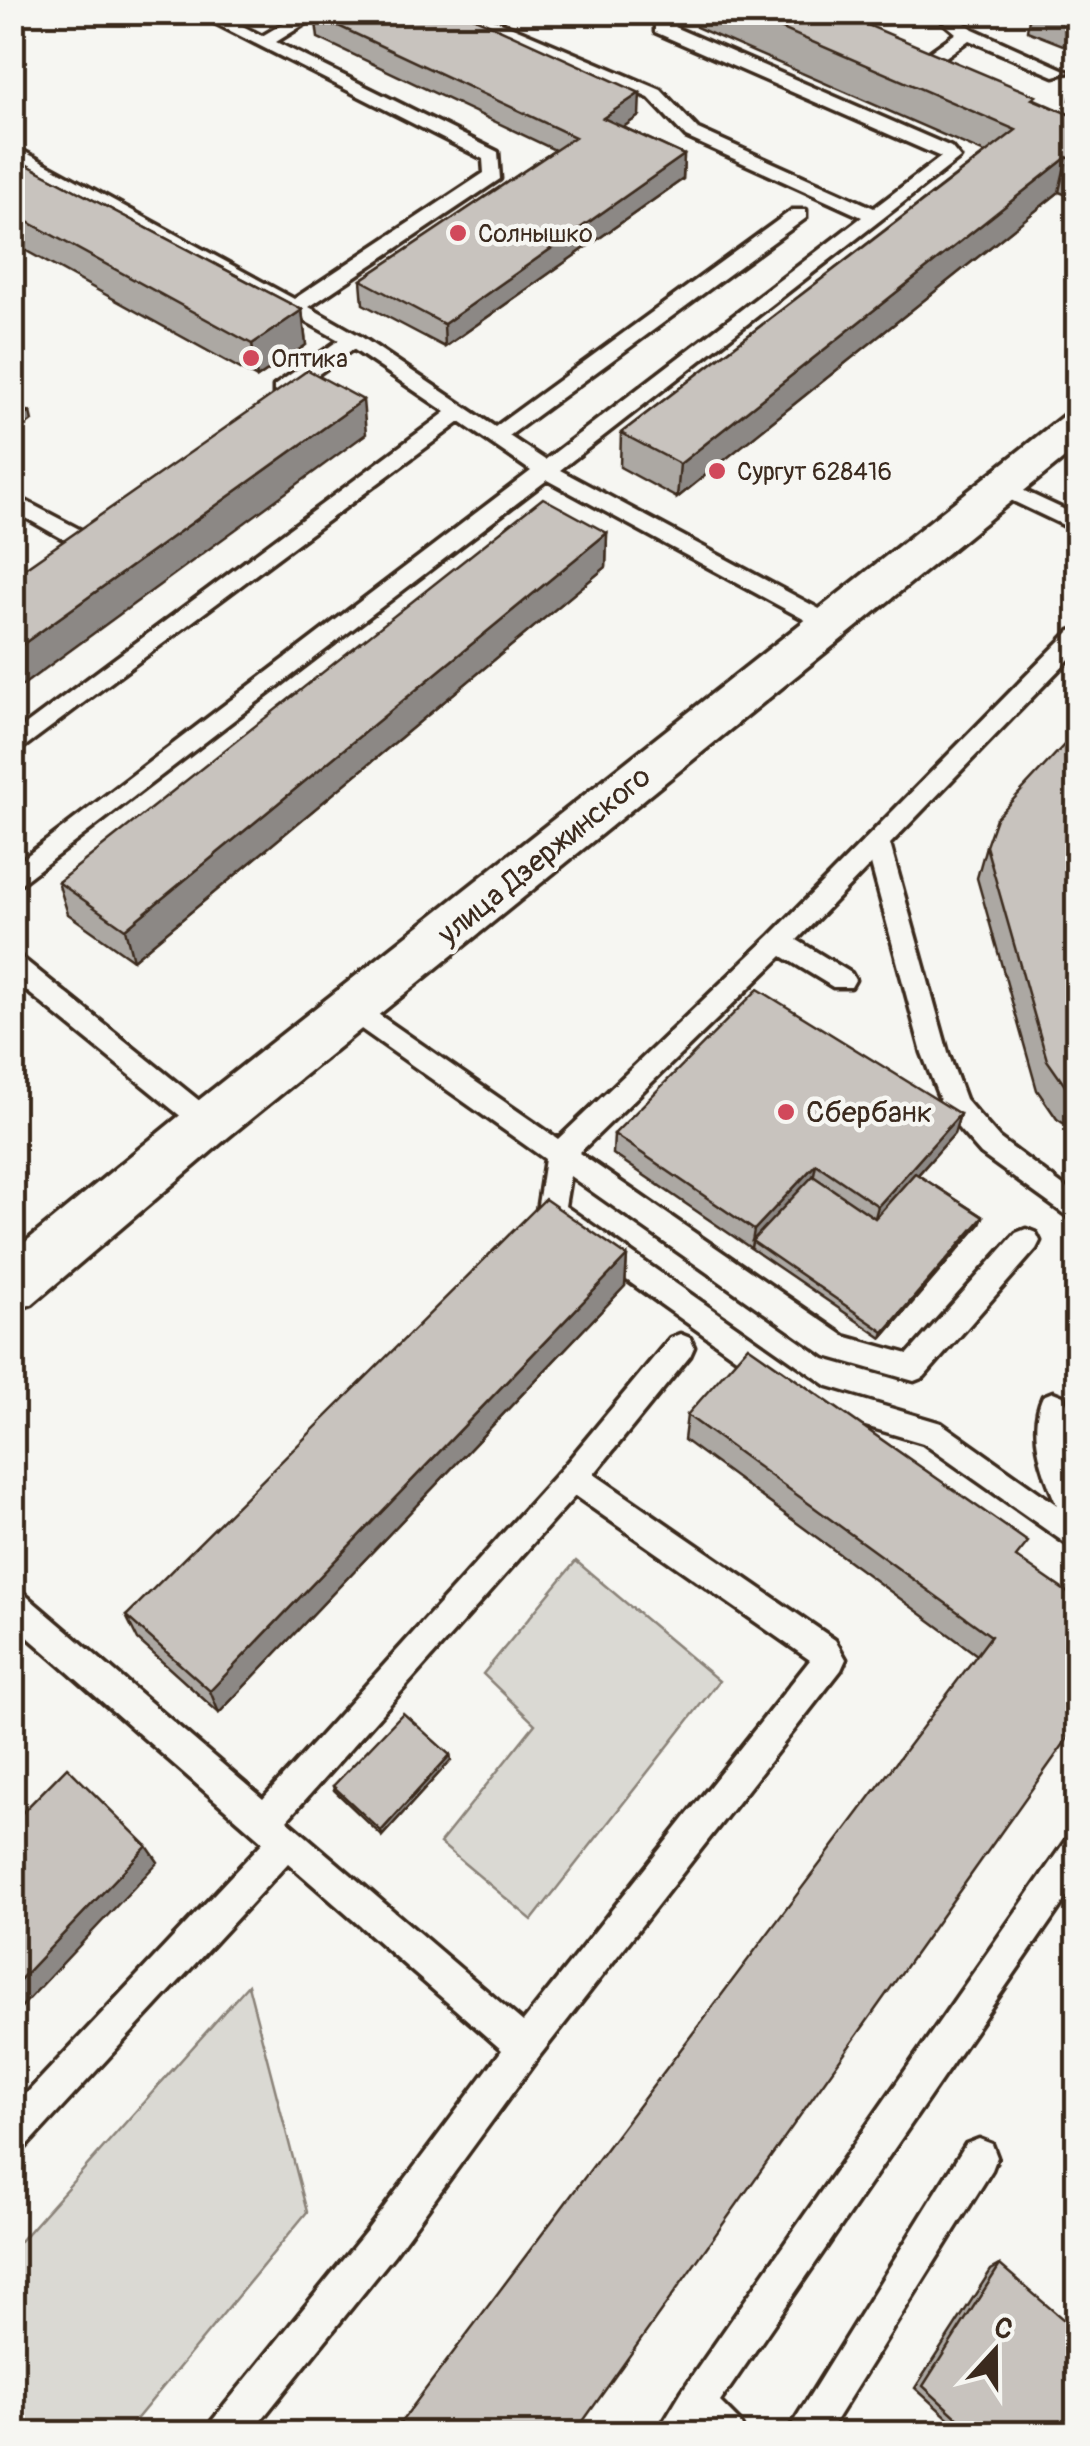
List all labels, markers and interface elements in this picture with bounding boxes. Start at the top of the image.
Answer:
place label: Солнышко [478,219,593,250]
marker: Солнышко [447,222,469,244]
place label: Оптика [271,344,348,375]
marker: Оптика [240,347,262,369]
place label: Сургут 628416 [737,457,892,488]
marker: Сургут 628416 [706,460,728,482]
street label: улица Дзержинского [430,758,658,953]
place label: Сбербанк [806,1094,932,1131]
marker: Сбербанк [775,1101,797,1123]
north arrow [945,2301,1045,2401]
text: С [989,2310,1018,2348]

